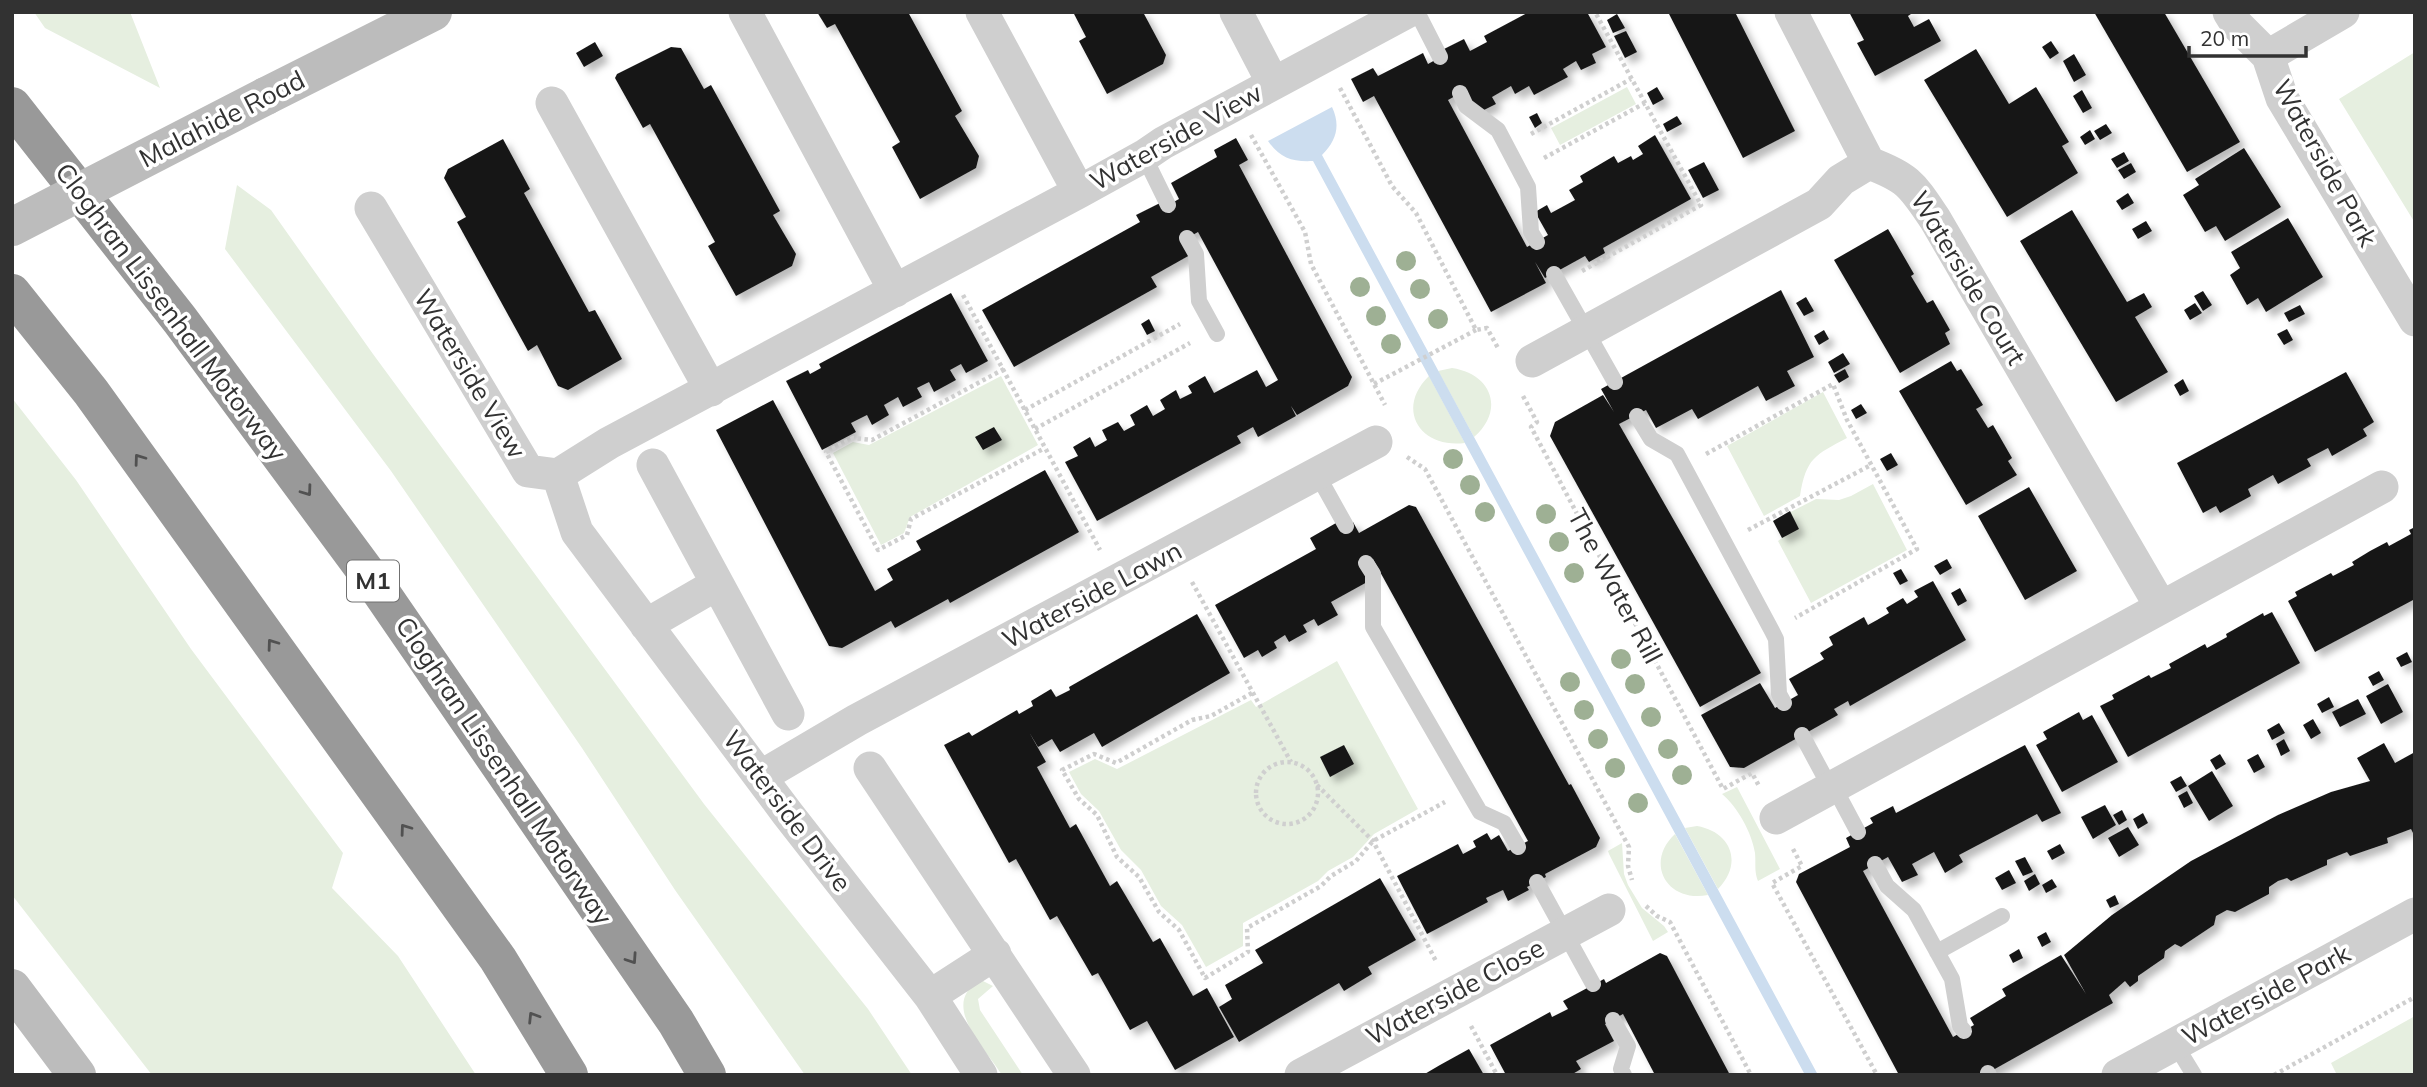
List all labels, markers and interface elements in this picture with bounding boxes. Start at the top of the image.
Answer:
scale bar [2189,14,2306,58]
text: 20 m [2200,25,2249,51]
street label: Malahide Road [133,63,310,174]
street label: Waterside Park [2266,74,2385,253]
street label: Waterside View [1084,76,1268,198]
street label: Cloghran Lissenhall Motorway [48,156,294,467]
street label: Waterside Court [1904,185,2033,371]
street label: Waterside View [407,283,534,465]
one-way arrow [135,454,148,467]
one-way arrow [298,483,311,496]
street label: The Water Rill [1561,503,1670,669]
street label: Waterside Lawn [996,533,1187,656]
road number: M1 [347,560,399,602]
street label: Cloghran Lissenhall Motorway [389,610,620,931]
one-way arrow [268,639,280,652]
street label: Waterside Drive [716,723,859,898]
one-way arrow [400,824,413,837]
street label: Waterside Close [1360,931,1549,1052]
street label: Waterside Park [2176,936,2356,1053]
one-way arrow [624,951,636,964]
one-way arrow [529,1011,542,1024]

